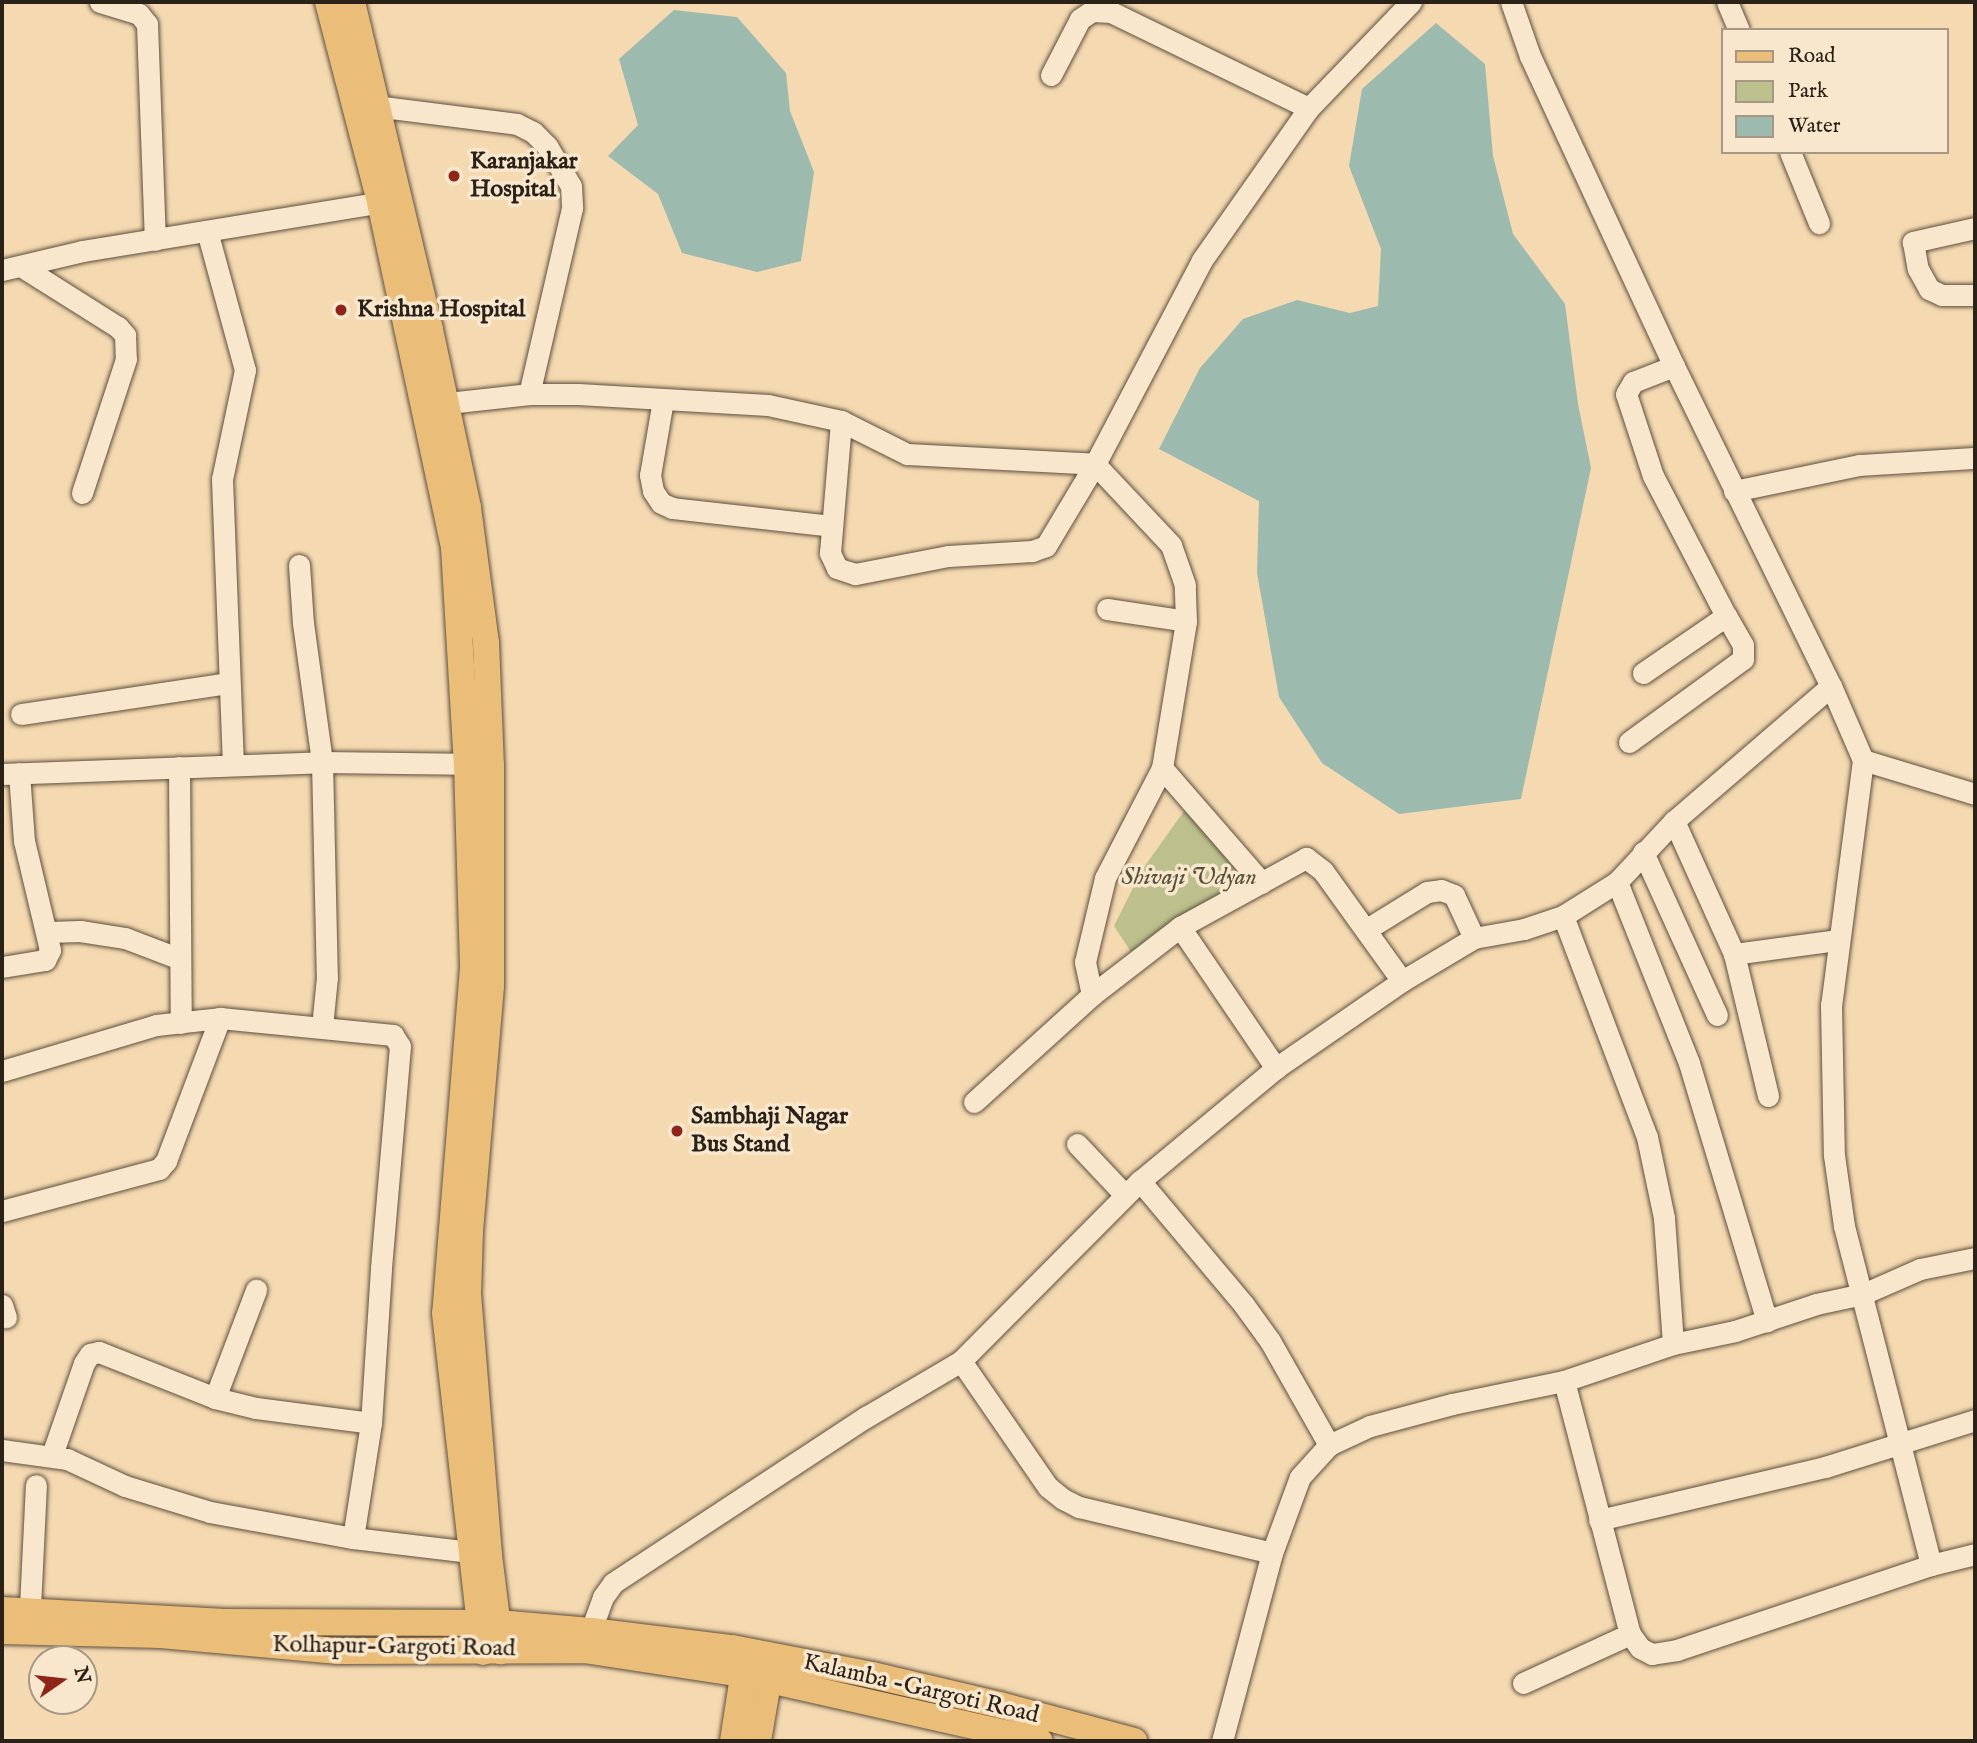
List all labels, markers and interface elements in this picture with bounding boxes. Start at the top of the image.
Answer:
legend [1722,28,1949,154]
text: Road [1788,43,1835,70]
text: Park [1788,78,1828,105]
text: Water [1788,113,1840,140]
place label: Karanjakar Hospital [470,148,578,204]
marker: Karanjakar Hospital [444,166,464,186]
place label: Krishna Hospital [357,296,525,324]
marker: Krishna Hospital [331,300,351,320]
park label: Shivaji Udyan [1121,864,1257,892]
place label: Sambhaji Nagar Bus Stand [691,1103,848,1159]
marker: Sambhaji Nagar Bus Stand [669,1123,685,1139]
street label: Kolhapur-Gargoti Road [272,1630,516,1664]
north arrow [28,1645,98,1715]
street label: Kalamba -Gargoti Road [800,1648,1042,1730]
text: N [68,1665,95,1686]

